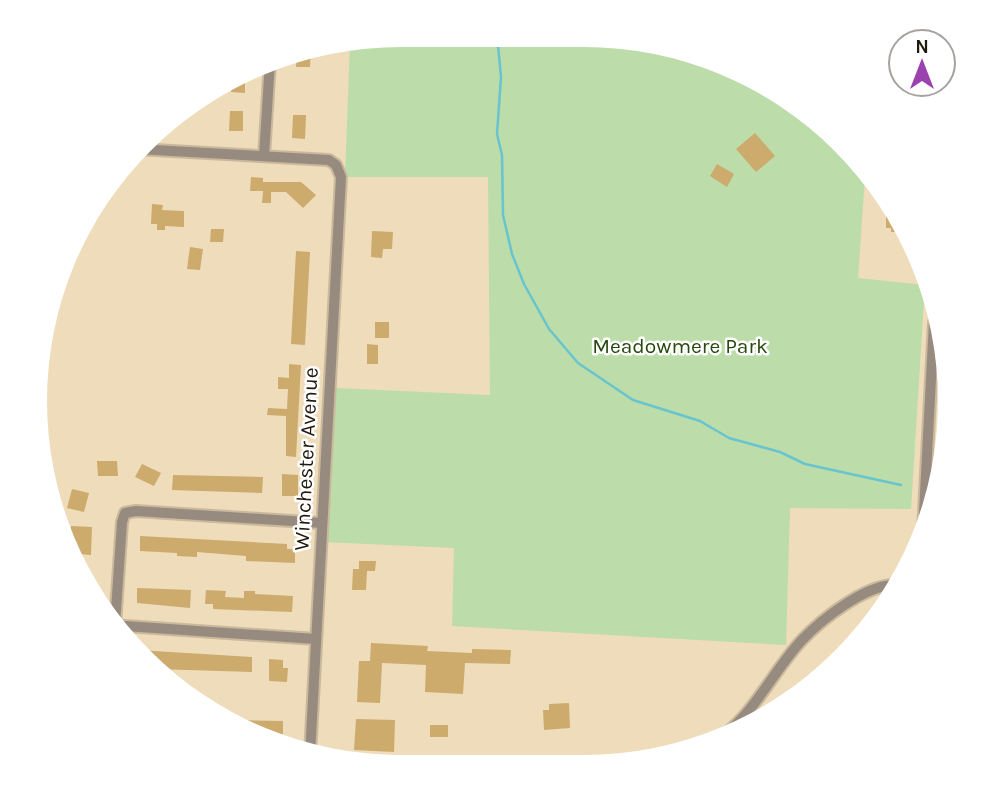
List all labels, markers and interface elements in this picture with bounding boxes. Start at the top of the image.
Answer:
north arrow [887,28,957,98]
text: N [915,36,929,58]
park label: Meadowmere Park [592,334,768,358]
street label: Winchester Avenue [289,367,323,551]

